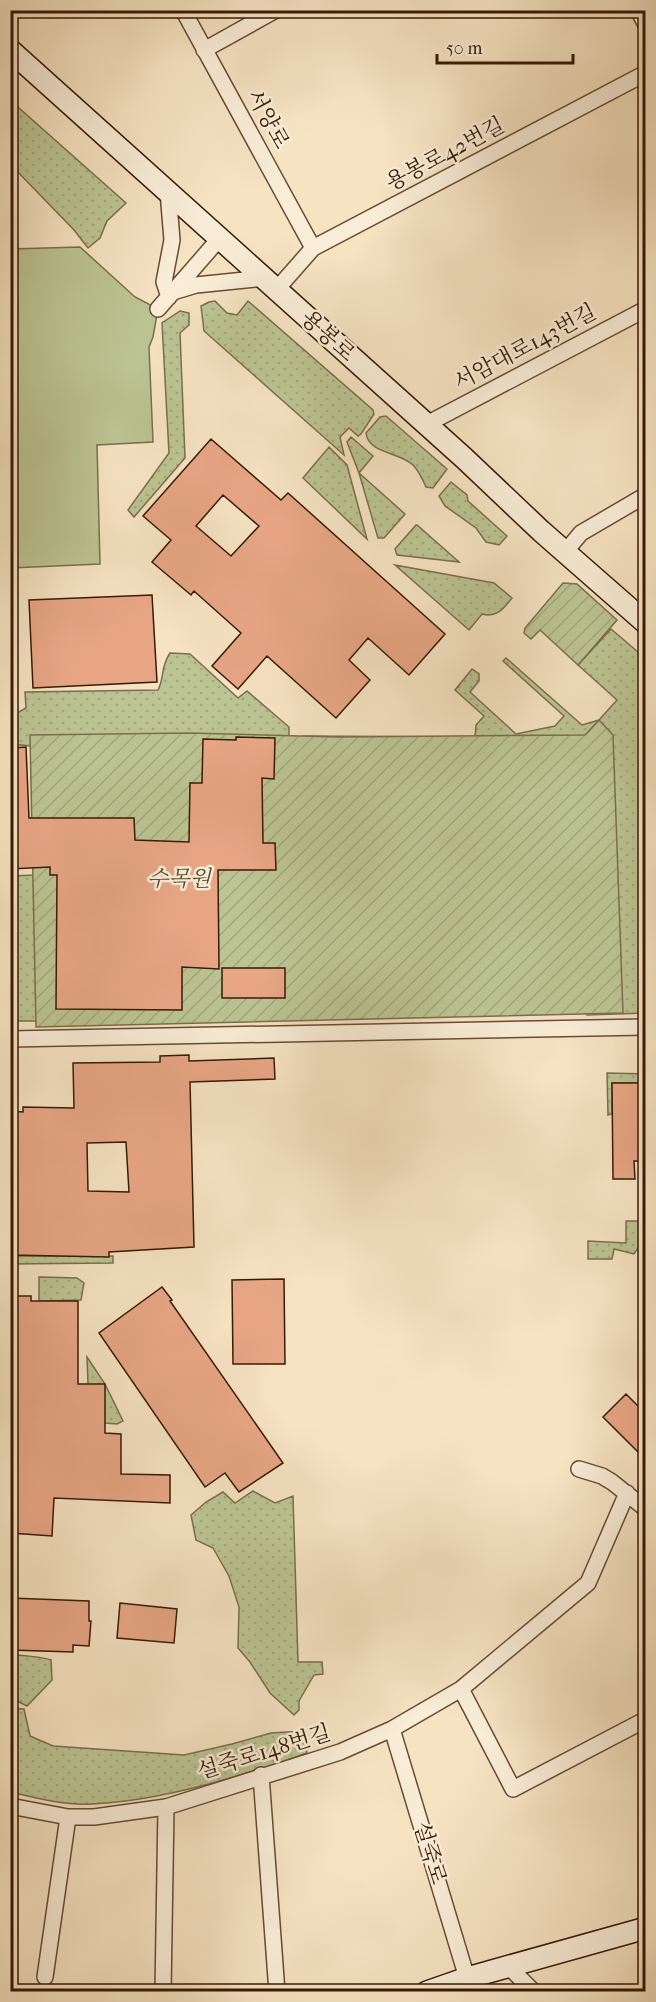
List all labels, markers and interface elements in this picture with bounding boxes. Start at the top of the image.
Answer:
scale bar [437,27,574,65]
text: 50 m [446,38,483,59]
street label: 서양로 [241,85,295,153]
street label: 용봉로42번길 [381,112,509,196]
street label: 서암대로143번길 [449,299,601,395]
street label: 용봉로 [296,305,360,367]
park label: 수목원 [147,866,213,892]
street label: 설죽로148번길 [194,1719,334,1785]
street label: 설죽로 [408,1819,452,1887]

